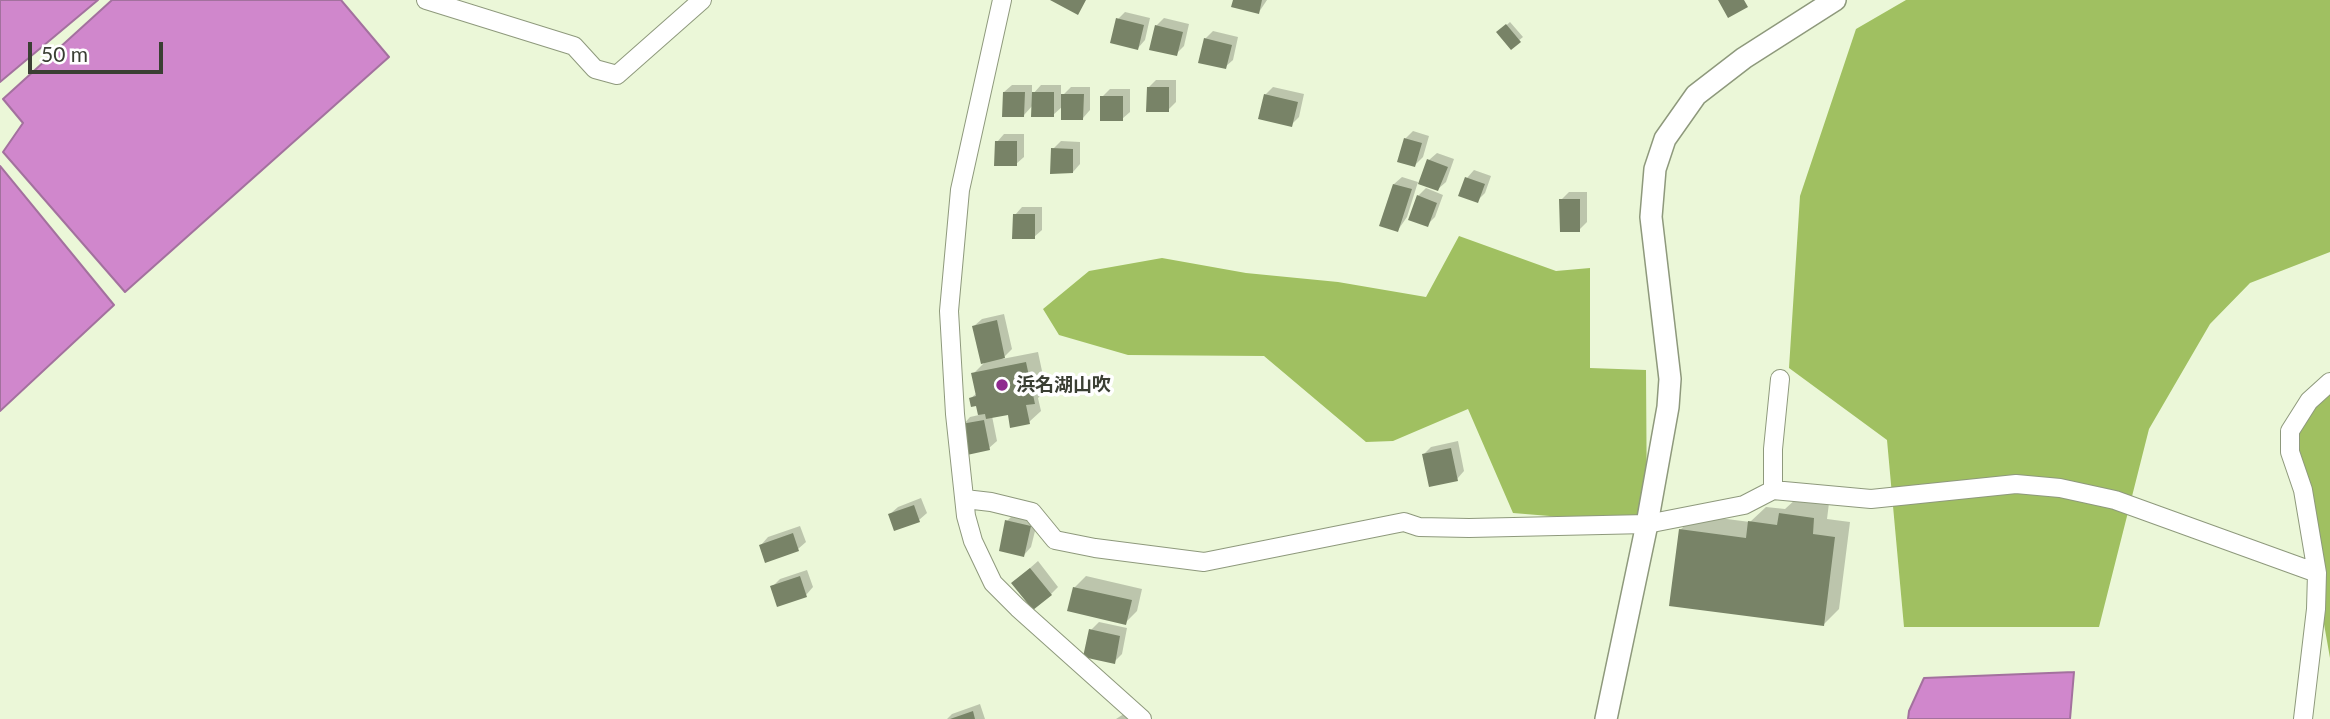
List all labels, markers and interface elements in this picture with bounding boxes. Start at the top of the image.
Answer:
scale bar [32,28,166,72]
text: 50 m [41,41,88,66]
place label: 浜名湖山吹 [1016,374,1111,396]
marker: 浜名湖山吹 [994,377,1010,393]

